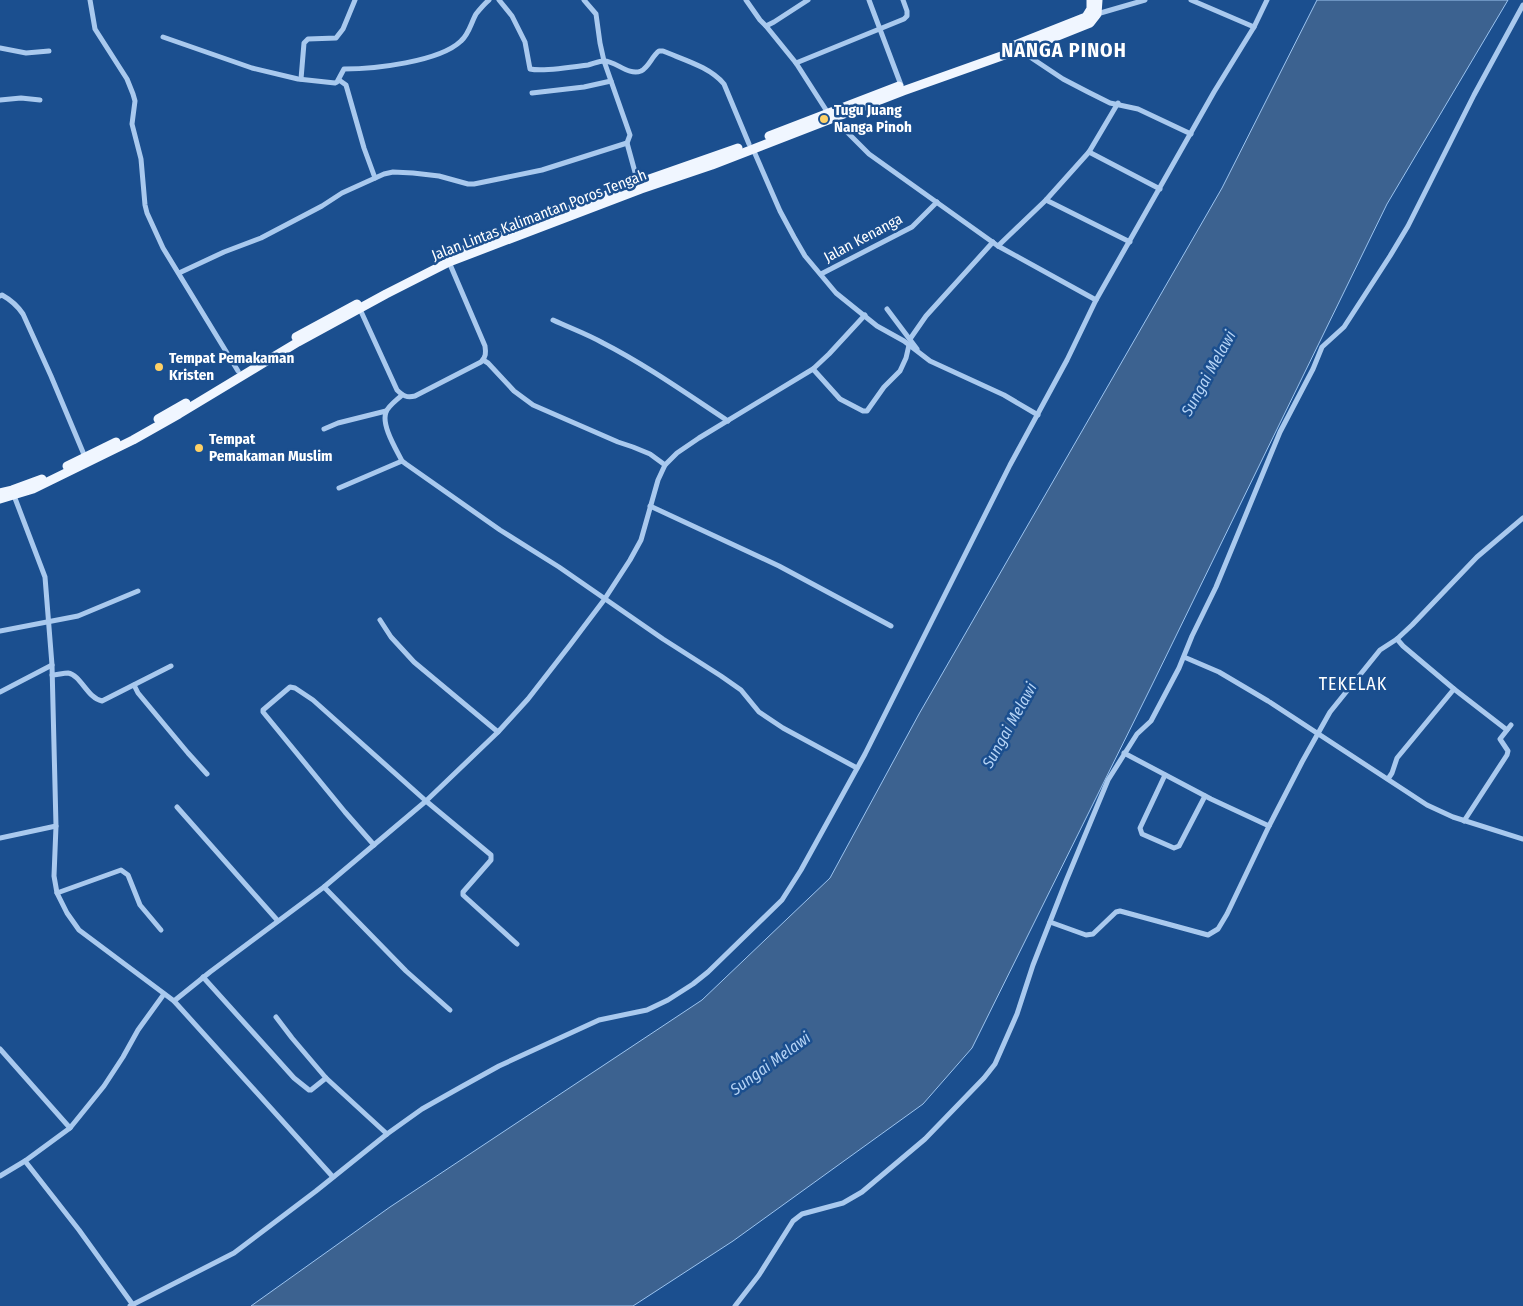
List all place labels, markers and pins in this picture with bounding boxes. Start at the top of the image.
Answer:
place label: Tugu Juang Nanga Pinoh [834,101,912,136]
marker: Tugu Juang Nanga Pinoh [818,113,830,125]
place label: Tempat Pemakaman Kristen [169,349,294,384]
marker: Tempat Pemakaman Kristen [153,361,165,373]
place label: Tempat Pemakaman Muslim [209,430,333,465]
marker: Tempat Pemakaman Muslim [193,442,205,454]

